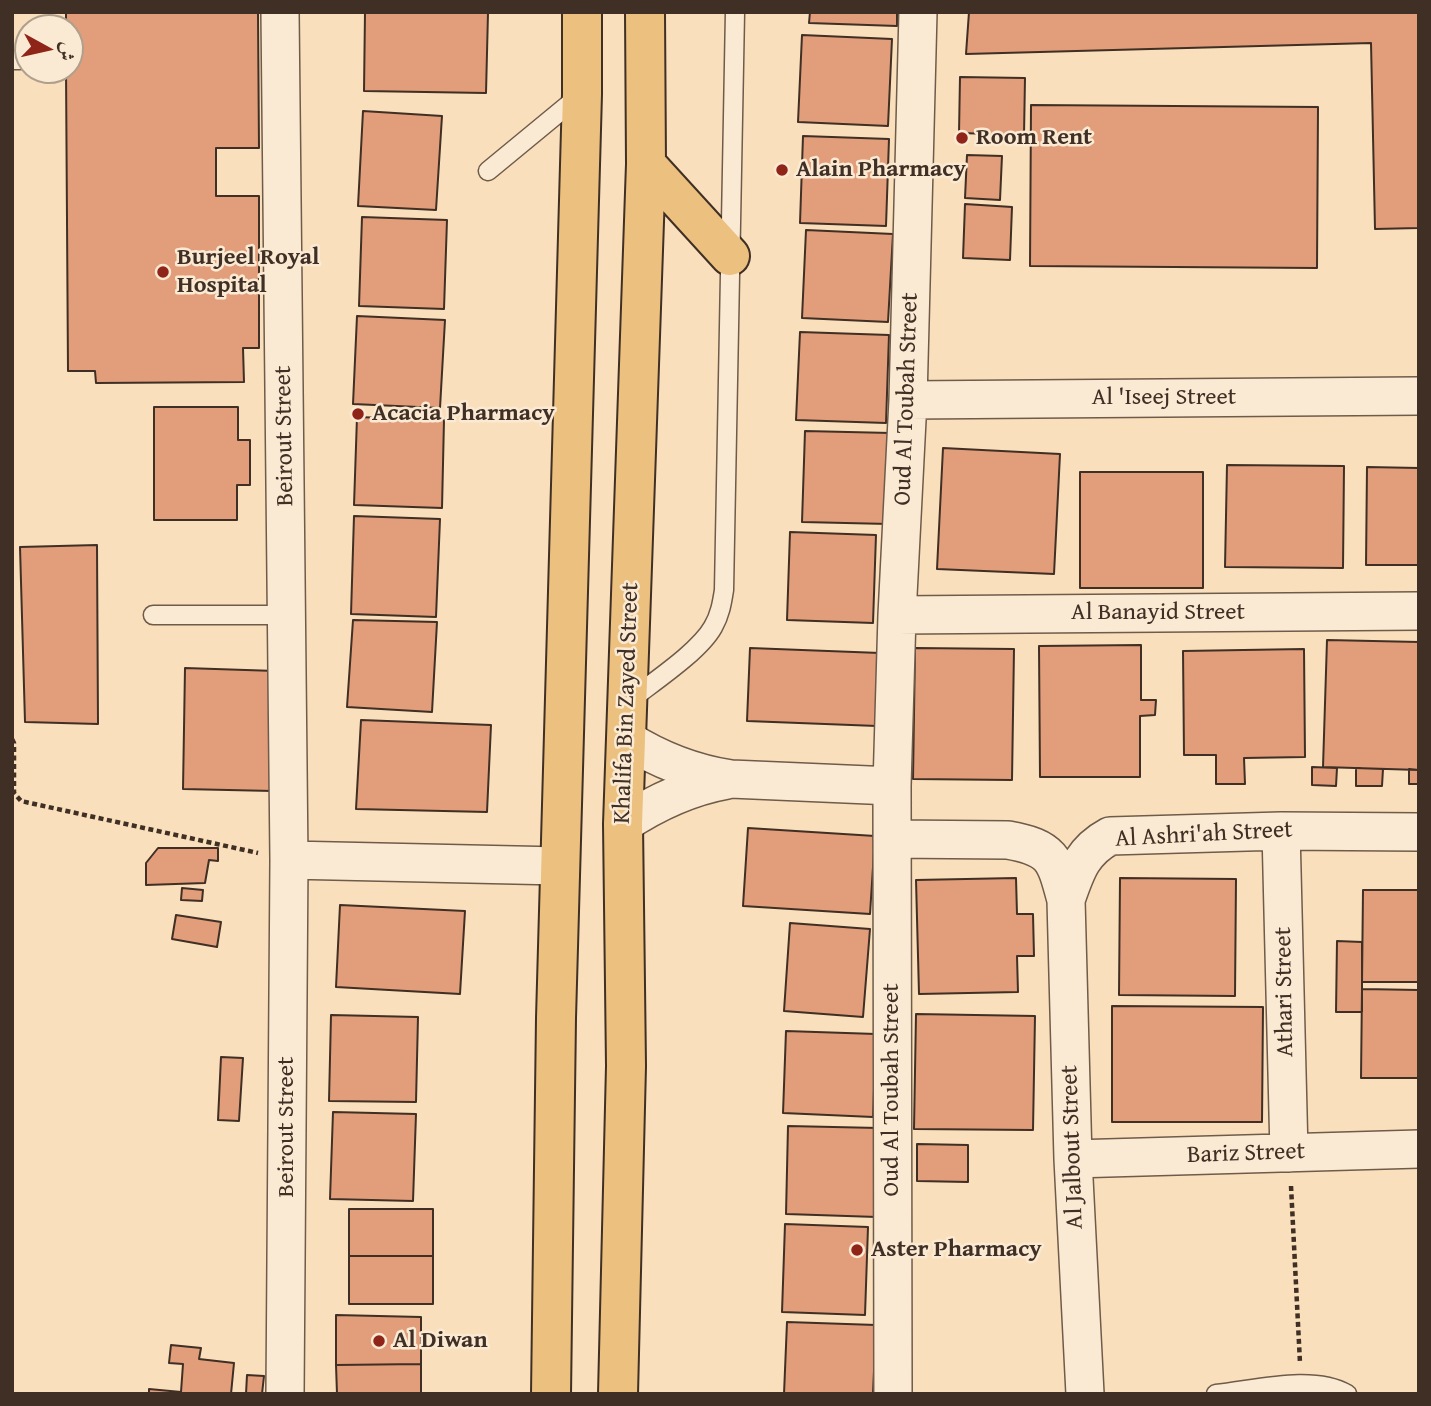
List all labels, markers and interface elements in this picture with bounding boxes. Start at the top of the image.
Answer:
north arrow [14,14,84,84]
text: ش [53,40,83,63]
place label: Room Rent [976,124,1092,152]
marker: Room Rent [954,130,970,146]
place label: Alain Pharmacy [796,156,966,184]
marker: Alain Pharmacy [774,162,790,178]
place label: Burjeel Royal Hospital [177,244,319,300]
marker: Burjeel Royal Hospital [155,264,171,280]
street label: Oud Al Toubah Street [889,292,925,506]
street label: Beirout Street [269,365,301,507]
street label: Al 'Iseej Street [1092,384,1236,412]
place label: Acacia Pharmacy [372,400,555,428]
marker: Acacia Pharmacy [350,406,366,422]
street label: Khalifa Bin Zayed Street [608,582,646,824]
street label: Al Banayid Street [1071,599,1245,627]
street label: Al Ashri'ah Street [1114,816,1294,854]
street label: Athari Street [1269,927,1301,1057]
street label: Oud Al Toubah Street [878,983,906,1197]
street label: Beirout Street [273,1057,301,1197]
street label: Al Jalbout Street [1056,1064,1090,1230]
street label: Bariz Street [1186,1138,1306,1170]
place label: Aster Pharmacy [871,1236,1042,1264]
marker: Aster Pharmacy [849,1242,865,1258]
place label: Al Diwan [393,1327,488,1355]
marker: Al Diwan [371,1333,387,1349]

